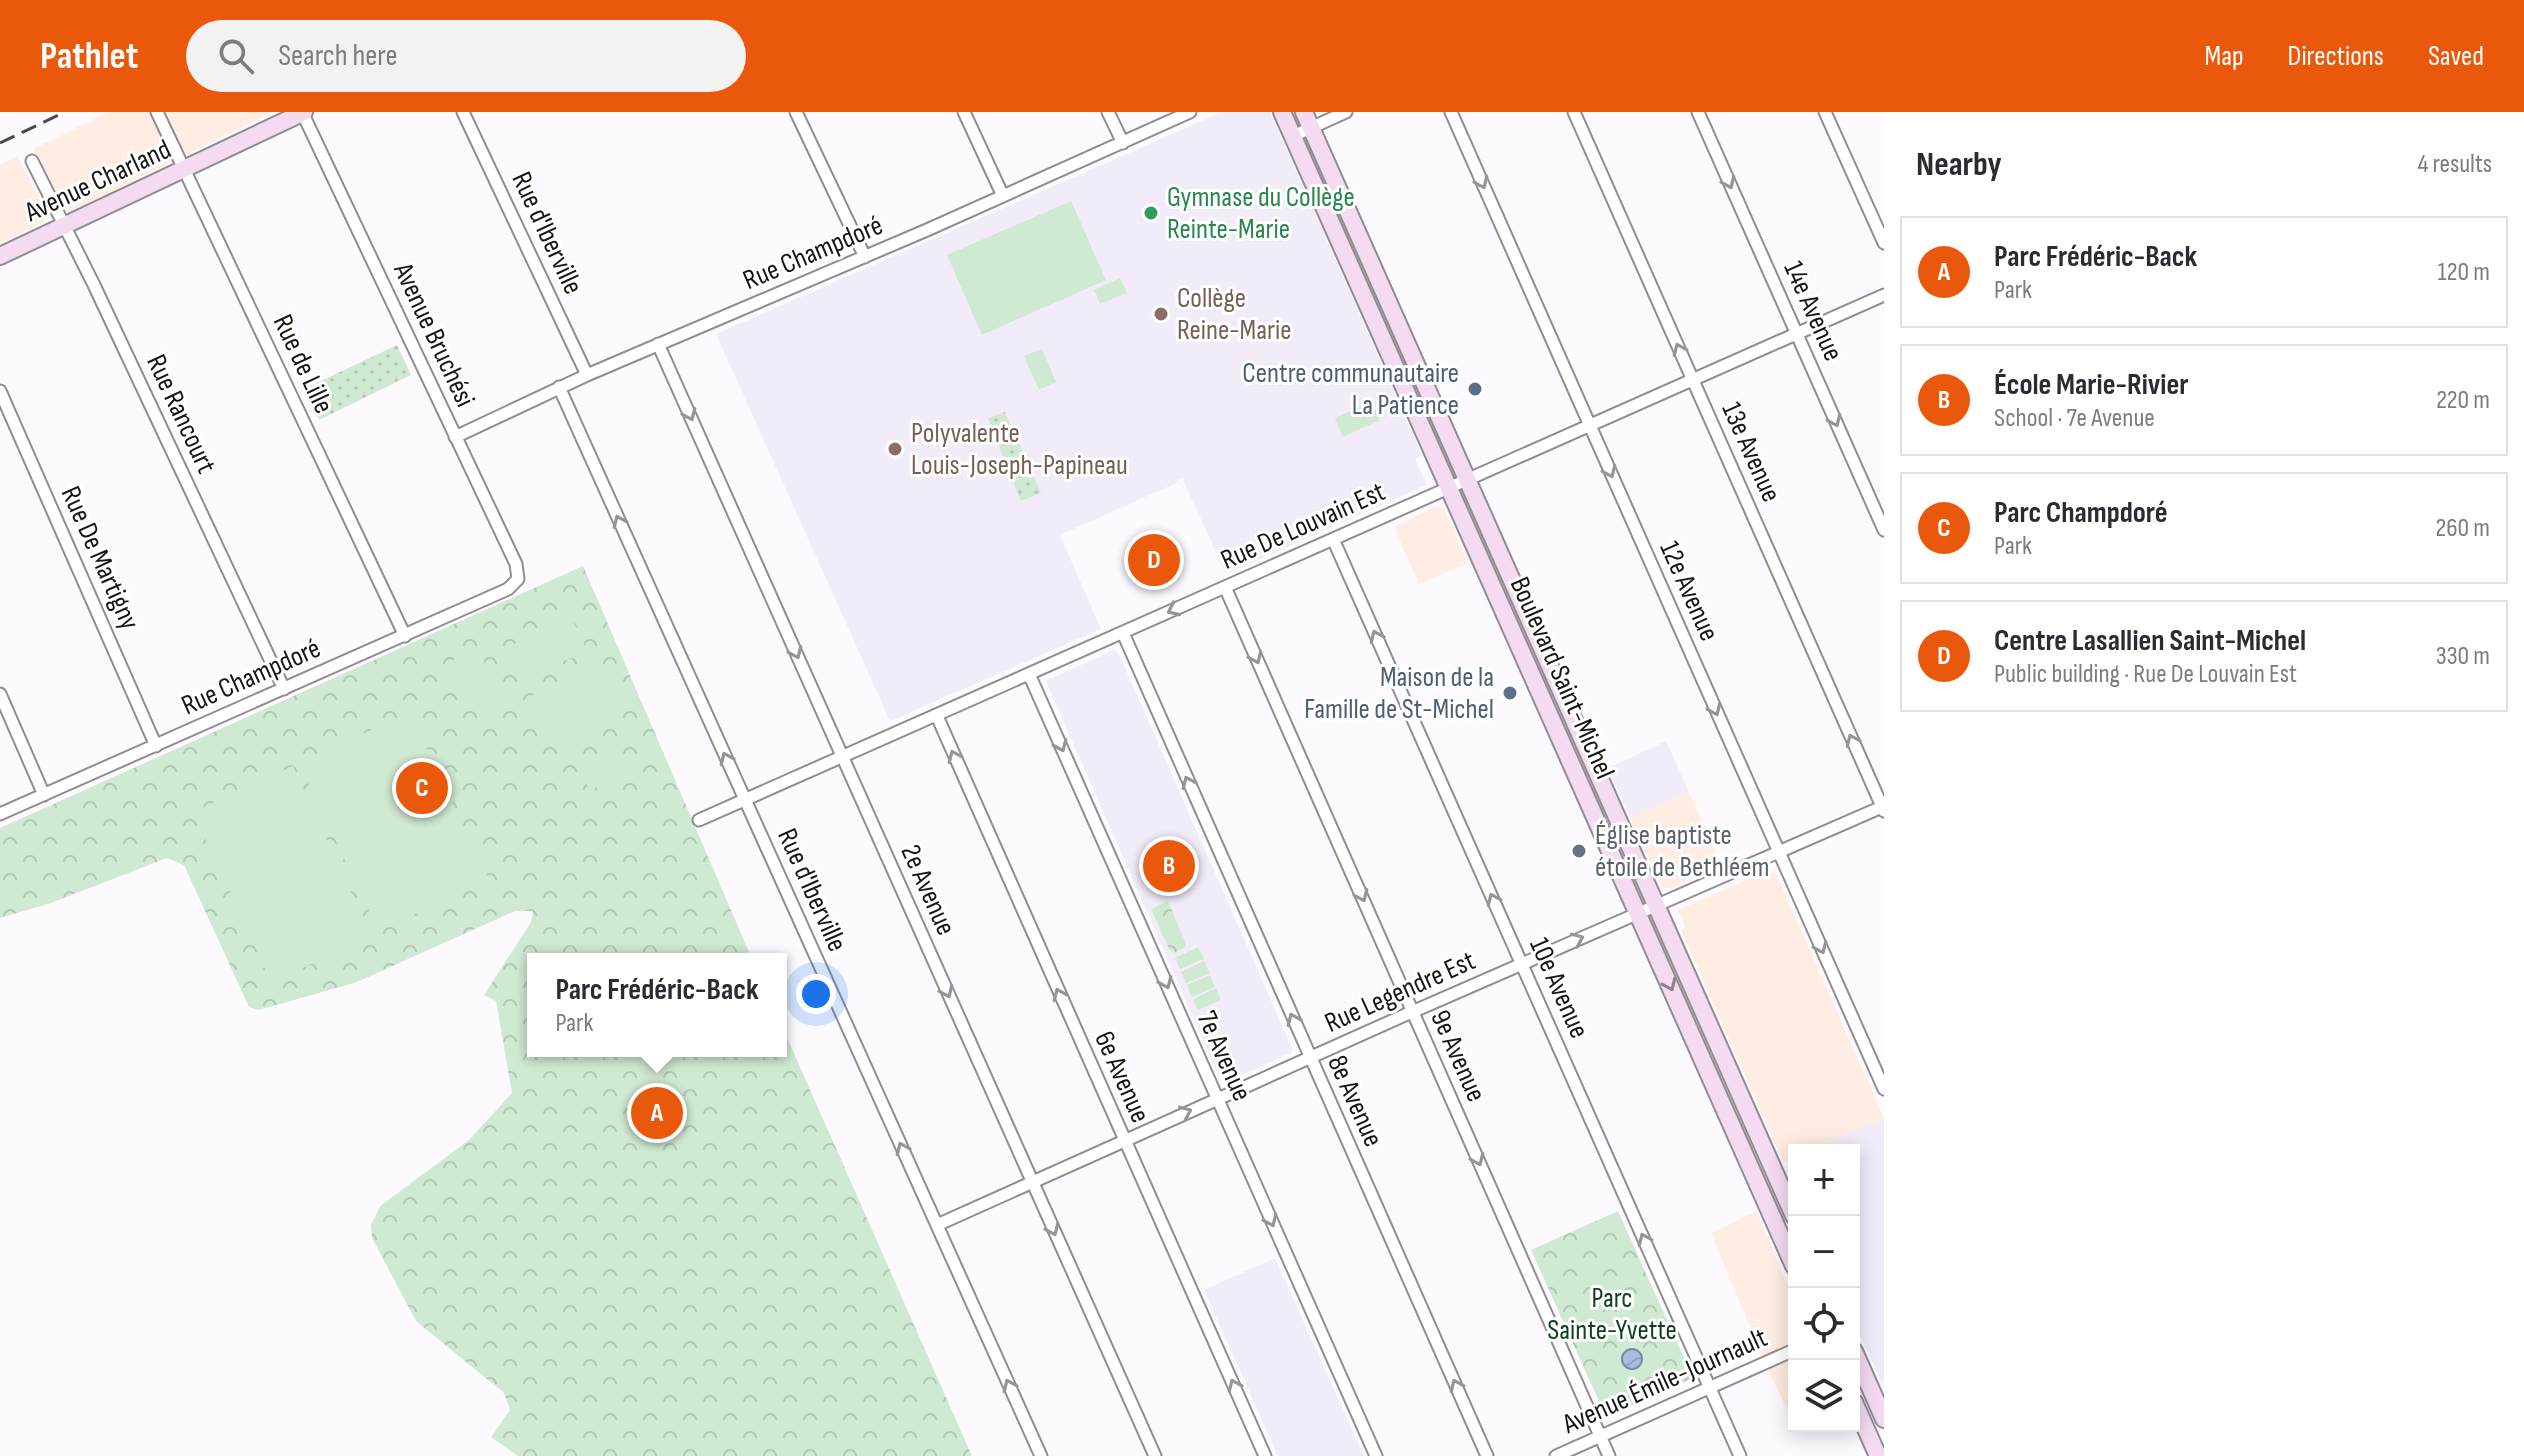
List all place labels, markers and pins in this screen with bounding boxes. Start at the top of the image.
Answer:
place label: Gymnase du Collège Reinte-Marie [1167,181,1355,246]
marker: Gymnase du Collège Reinte-Marie [1142,204,1160,222]
place label: Collège Reine-Marie [1177,282,1292,347]
marker: Collège Reine-Marie [1152,305,1170,323]
place label: Centre communautaire La Patience [1242,357,1459,422]
marker: Centre communautaire La Patience [1466,380,1484,398]
place label: Polyvalente Louis-Joseph-Papineau [911,417,1128,482]
marker: Polyvalente Louis-Joseph-Papineau [886,440,904,458]
pin: D [1128,530,1180,590]
place label: Maison de la Famille de St-Michel [1304,661,1494,726]
marker: Maison de la Famille de St-Michel [1501,684,1519,702]
pin: C [396,758,448,818]
place label: Église baptiste étoile de Bethléem [1595,819,1769,884]
pin: B [1143,836,1195,896]
marker: Église baptiste étoile de Bethléem [1570,842,1588,860]
pin: A [631,1083,683,1143]

